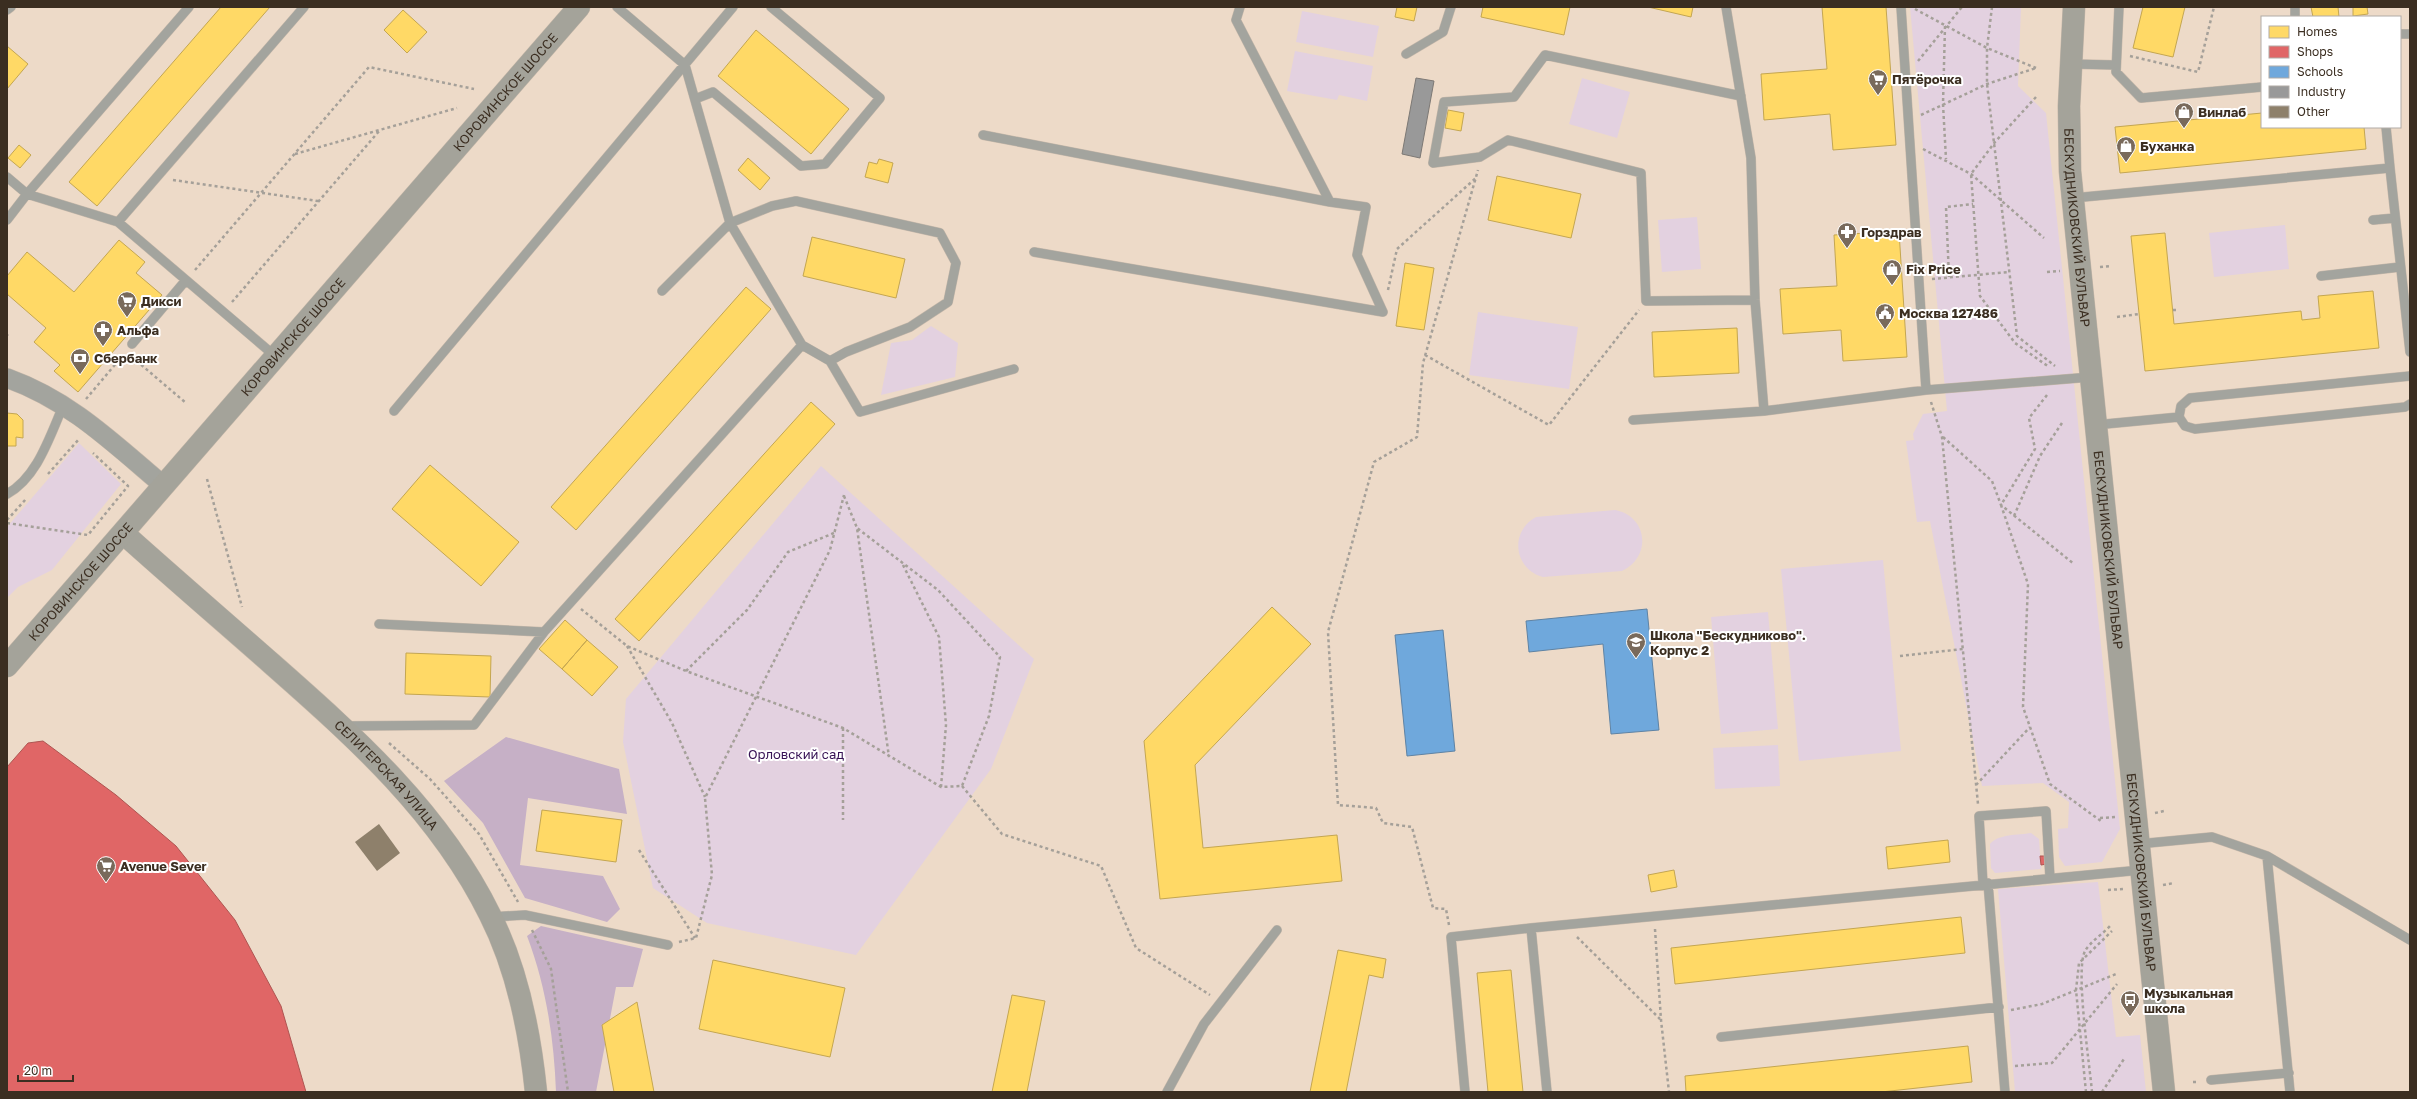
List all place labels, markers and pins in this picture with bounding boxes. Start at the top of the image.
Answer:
supermarket icon: Пятёрочка [1867,68,1889,96]
place label: Пятёрочка [1892,71,1962,87]
shop icon: Винлаб [2173,101,2195,129]
place label: Винлаб [2198,104,2246,120]
shop icon: Буханка [2115,135,2137,163]
place label: Буханка [2140,138,2195,154]
pharmacy icon: Горздрав [1836,221,1858,249]
place label: Горздрав [1861,224,1922,240]
shop icon: Fix Price [1881,258,1903,286]
place label: Fix Price [1906,261,1961,277]
supermarket icon: Дикси [116,290,138,318]
place label: Дикси [141,293,181,309]
public building icon: Москва 127486 [1874,302,1896,330]
place label: Москва 127486 [1899,305,1998,321]
pharmacy icon: Альфа [92,319,114,347]
place label: Альфа [117,322,160,338]
bank icon: Сбербанк [69,347,91,375]
place label: Сбербанк [94,350,158,366]
place label: Школа "Бескудниково". Корпус 2 [1650,627,1806,658]
school or university icon: Школа "Бескудниково". Корпус 2 [1625,631,1647,659]
supermarket icon: Avenue Sever [95,855,117,883]
place label: Avenue Sever [120,858,207,874]
place label: Музыкальная школа [2144,985,2233,1016]
bus stop icon: Музыкальная школа [2119,989,2141,1017]

